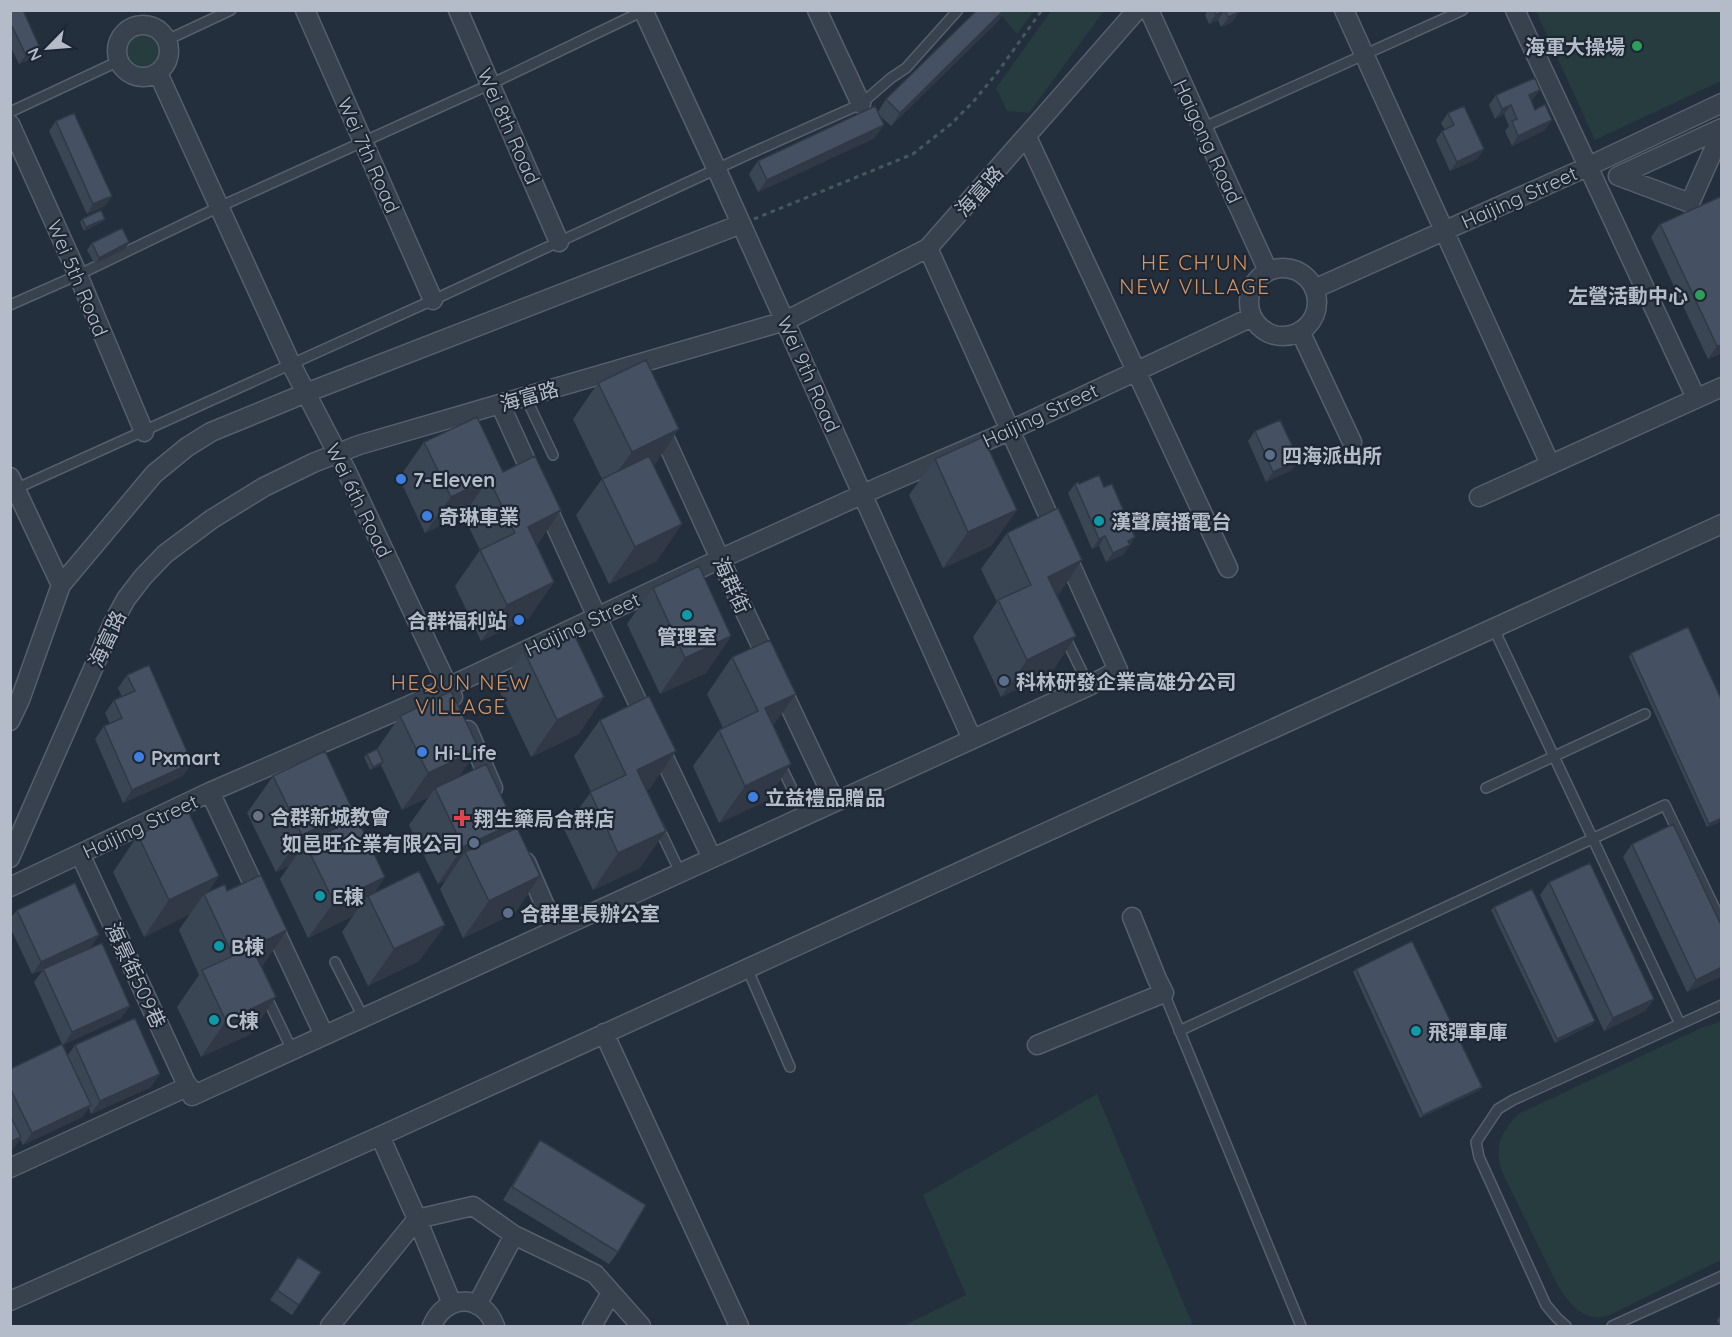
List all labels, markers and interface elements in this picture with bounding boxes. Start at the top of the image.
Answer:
north arrow [18,18,78,78]
place label: 海軍大操場 [1525,34,1625,59]
marker: 海軍大操場 [1630,39,1644,53]
text: N [23,45,46,64]
street label: Wei 8th Road [472,64,546,188]
street label: Haigong Road [1168,75,1248,207]
street label: Wei 7th Road [332,93,406,217]
street label: 海富路 [950,160,1008,222]
street label: Haijing Street [1457,160,1581,234]
street label: Wei 5th Road [42,216,114,340]
district label: HE CH'UN NEW VILLAGE [1119,249,1271,299]
place label: 左營活動中心 [1568,283,1688,308]
marker: 左營活動中心 [1693,288,1707,302]
street label: Wei 9th Road [772,312,846,436]
street label: 海富路 [497,376,561,416]
street label: Haijing Street [978,377,1102,453]
street label: Wei 6th Road [321,439,397,561]
place label: 四海派出所 [1282,443,1382,468]
marker: 四海派出所 [1263,448,1277,462]
place label: 7-Eleven [413,467,495,492]
marker: 7-Eleven [394,472,408,486]
place label: 奇琳車業 [439,504,519,529]
marker: 奇琳車業 [420,509,434,523]
place label: 漢聲廣播電台 [1111,509,1231,534]
marker: 漢聲廣播電台 [1092,514,1106,528]
street label: 海群街 [708,553,756,617]
street label: Haijing Street [520,586,644,662]
street label: 海富路 [83,607,131,671]
place label: 合群福利站 [407,608,507,633]
marker: 管理室 [680,608,694,622]
marker: 合群福利站 [512,613,526,627]
place label: 管理室 [657,624,717,649]
district label: HEQUN NEW VILLAGE [391,669,531,719]
place label: 科林研發企業高雄分公司 [1016,669,1236,694]
marker: 科林研發企業高雄分公司 [997,674,1011,688]
place label: Hi-Life [434,740,497,765]
place label: Pxmart [151,745,221,770]
marker: Hi-Life [415,745,429,759]
marker: Pxmart [132,750,146,764]
place label: 立益禮品贈品 [765,785,885,810]
street label: Haijing Street [78,788,202,864]
marker: 立益禮品贈品 [746,790,760,804]
place label: 合群新城教會 [270,804,390,829]
place label: 翔生藥局合群店 [474,806,614,831]
marker: 合群新城教會 [251,809,265,823]
marker: 翔生藥局合群店 [455,811,469,825]
place label: 如邑旺企業有限公司 [282,831,462,856]
marker: 如邑旺企業有限公司 [467,836,481,850]
place label: E棟 [332,884,363,909]
marker: E棟 [313,889,327,903]
place label: 合群里長辦公室 [520,901,660,926]
marker: 合群里長辦公室 [501,906,515,920]
street label: 海景街509巷 [101,918,171,1032]
place label: B棟 [231,934,264,959]
marker: B棟 [212,939,226,953]
place label: C棟 [226,1008,259,1033]
marker: C棟 [207,1013,221,1027]
place label: 飛彈車庫 [1428,1019,1508,1044]
marker: 飛彈車庫 [1409,1024,1423,1038]

